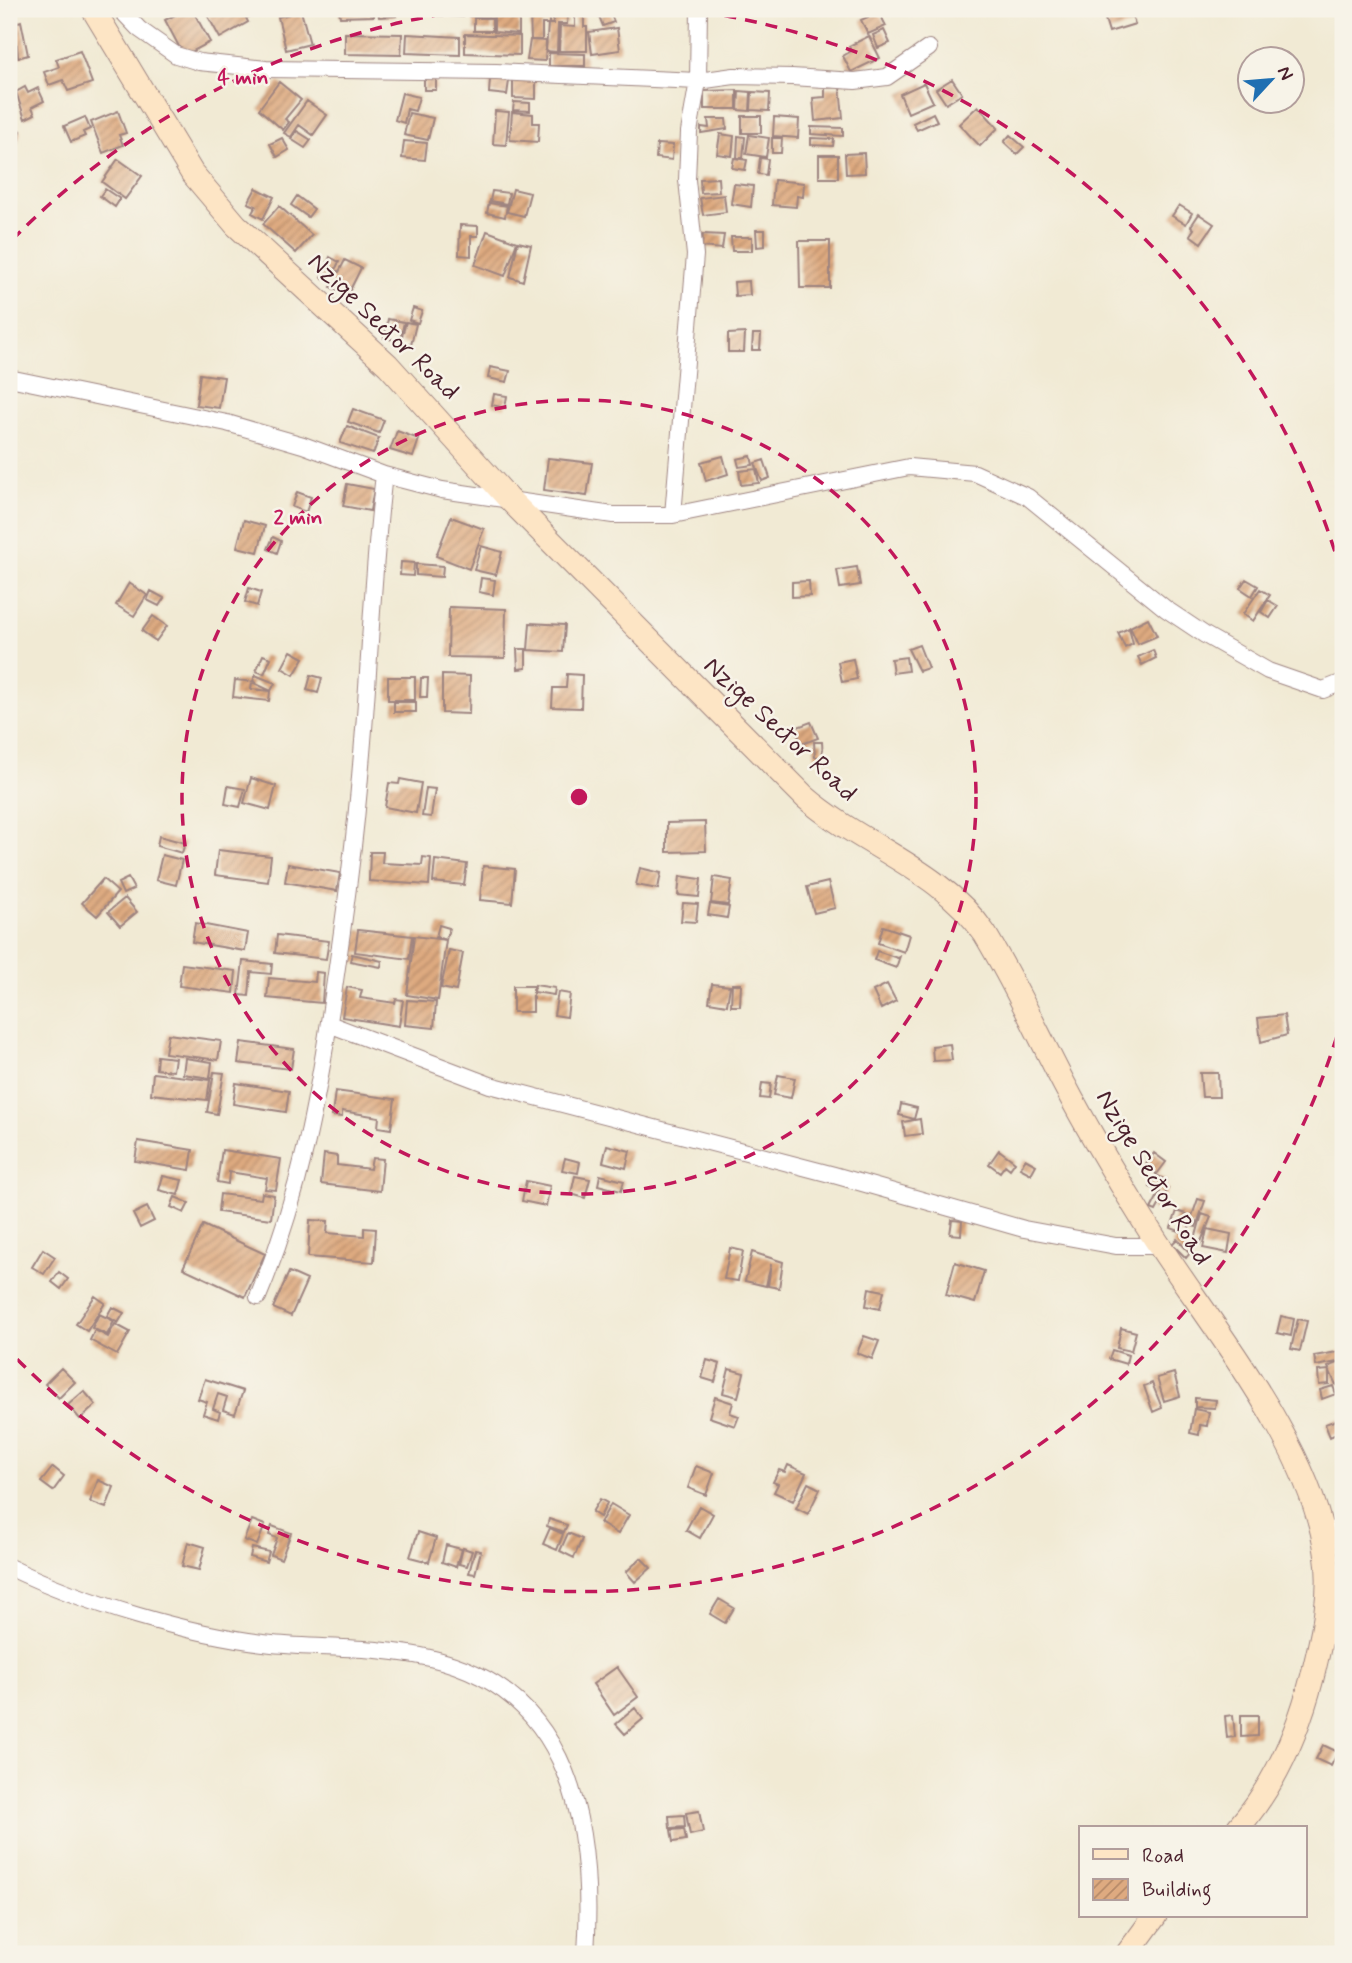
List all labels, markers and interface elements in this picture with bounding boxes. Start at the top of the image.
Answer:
north arrow [1236,46,1306,116]
text: N [1271,62,1299,84]
text: 4 min [217,64,269,92]
street label: Nzige Sector Road [298,246,466,410]
text: 2 min [273,504,323,532]
street label: Nzige Sector Road [694,650,864,812]
centre of rings [567,785,591,809]
street label: Nzige Sector Road [1085,1084,1219,1273]
legend [1079,1826,1306,1918]
text: Road [1142,1842,1184,1870]
text: Building [1142,1876,1212,1906]

